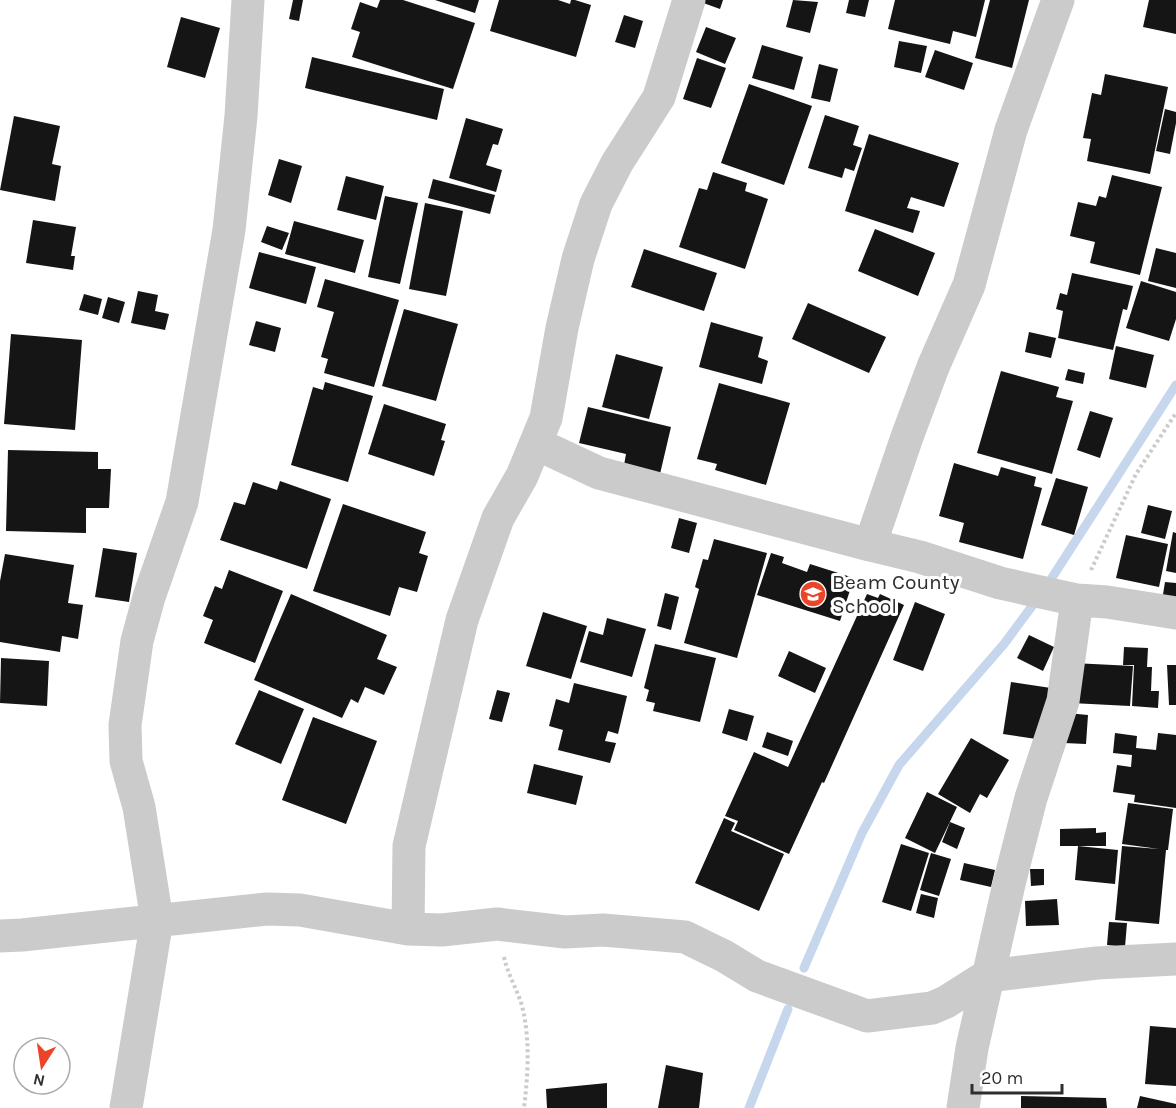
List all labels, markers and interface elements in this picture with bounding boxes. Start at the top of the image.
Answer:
place label: Beam County School [832,570,960,618]
school or university icon: Beam County School [798,579,828,609]
north arrow [12,1036,72,1096]
scale bar [972,1057,1062,1095]
text: 20 m [981,1067,1023,1089]
text: N [31,1070,47,1091]

